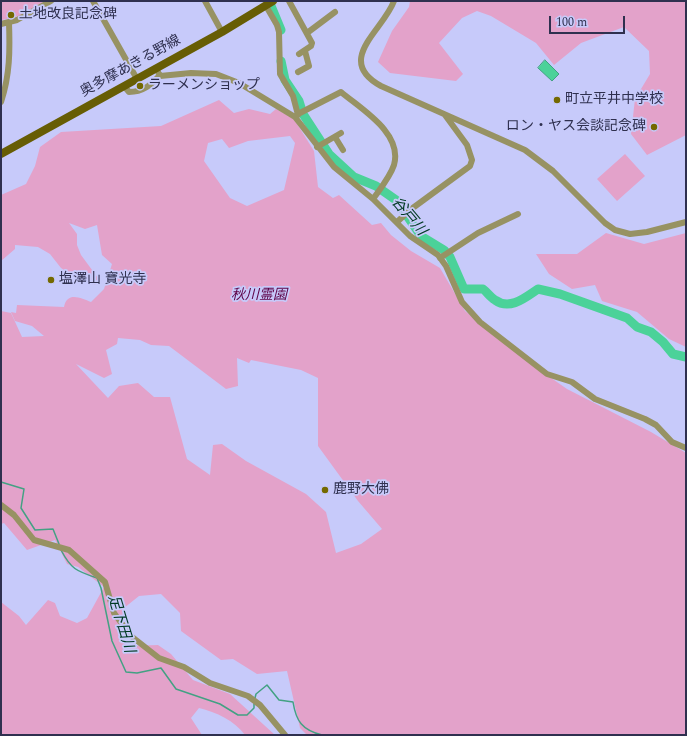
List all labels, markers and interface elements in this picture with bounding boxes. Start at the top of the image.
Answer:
place label: 土地改良記念碑 [19,7,117,23]
scale bar [551,8,627,34]
marker: 土地改良記念碑 [6,10,16,20]
text: 100 m [556,13,587,32]
street label: 奥多摩あきる野線 [78,33,184,101]
place label: ラーメンショップ [148,78,260,94]
marker: ラーメンショップ [135,81,145,91]
place label: 町立平井中学校 [565,92,663,108]
marker: 町立平井中学校 [552,95,562,105]
place label: ロン・ヤス会談記念碑 [506,119,646,135]
marker: ロン・ヤス会談記念碑 [649,122,659,132]
water label: 谷戸川 [387,194,429,240]
place label: 塩澤山 寶光寺 [59,272,146,288]
marker: 塩澤山 寶光寺 [46,275,56,285]
park label: 秋川霊園 [231,288,287,304]
place label: 鹿野大佛 [333,482,389,498]
marker: 鹿野大佛 [320,485,330,495]
water label: 足下田川 [103,593,137,655]

